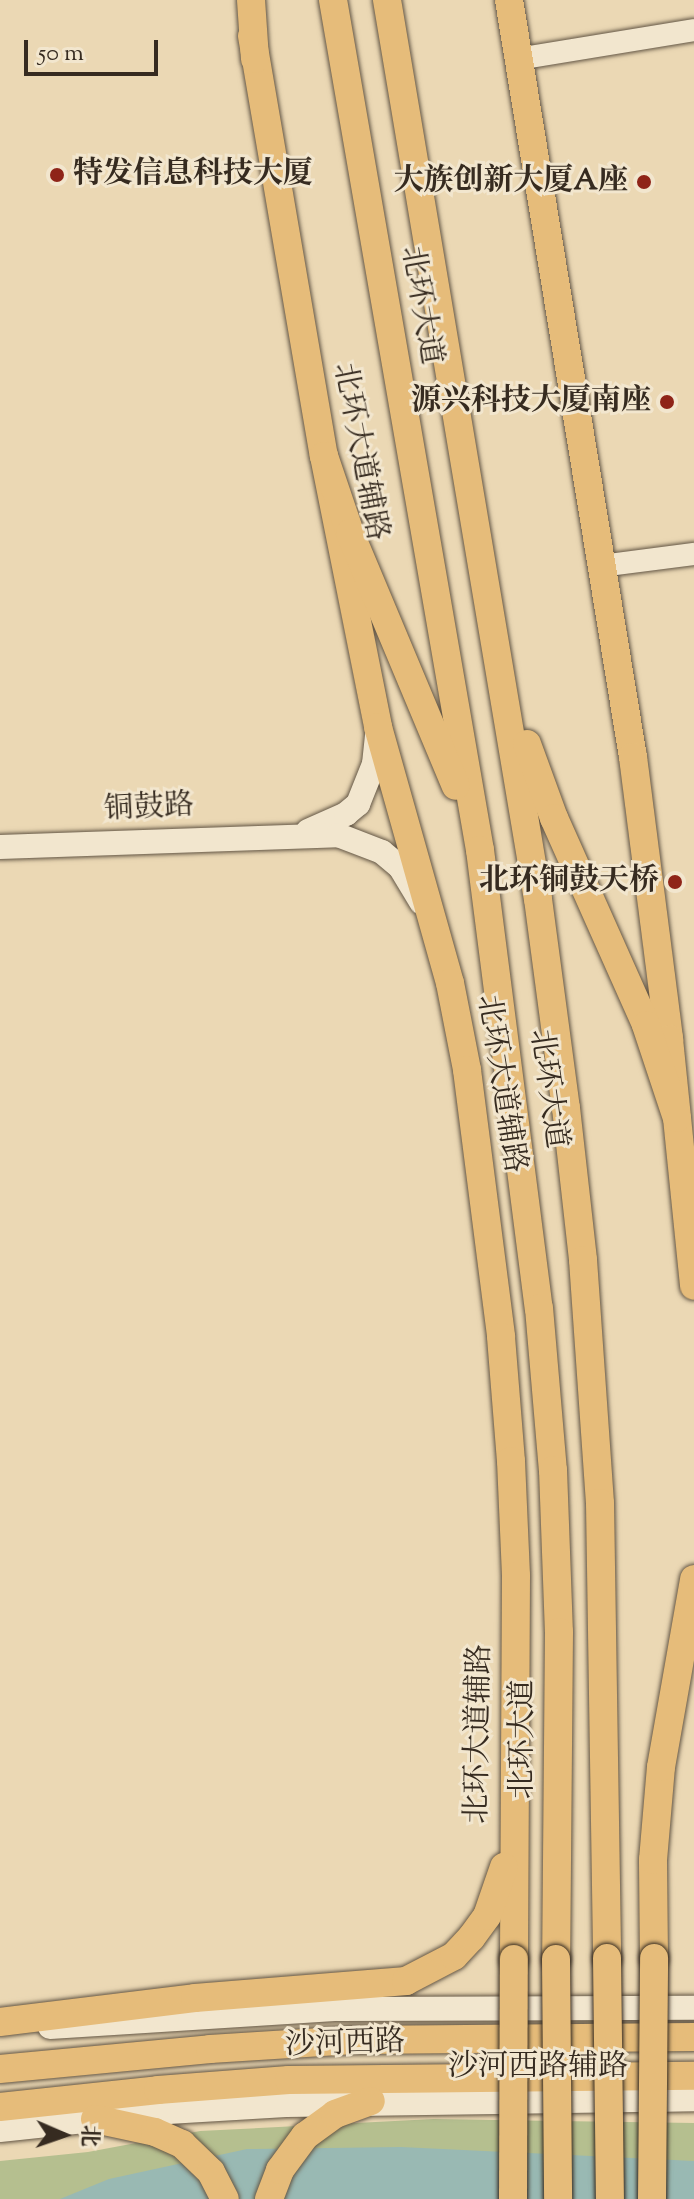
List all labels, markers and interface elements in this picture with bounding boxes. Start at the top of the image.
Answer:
scale bar [28,24,162,74]
text: 50 m [38,37,84,71]
place label: 特发信息科技大厦 [73,157,313,193]
place label: 大族创新大厦A座 [394,164,628,200]
marker: 特发信息科技大厦 [48,166,66,184]
marker: 大族创新大厦A座 [635,173,653,191]
street label: 北环大道 [392,244,448,368]
street label: 北环大道辅路 [324,360,394,544]
place label: 源兴科技大厦南座 [411,384,651,420]
marker: 源兴科技大厦南座 [658,393,676,411]
street label: 铜鼓路 [103,789,195,829]
place label: 北环铜鼓天桥 [479,864,659,900]
marker: 北环铜鼓天桥 [666,873,684,891]
street label: 北环大道辅路 [468,992,532,1176]
street label: 北环大道 [521,1027,573,1151]
street label: 北环大道辅路 [460,1644,500,1824]
street label: 北环大道 [506,1679,542,1799]
street label: 沙河西路 [284,2025,406,2065]
street label: 沙河西路辅路 [448,2050,628,2086]
north arrow [24,2095,104,2175]
text: 北 [72,2124,104,2147]

